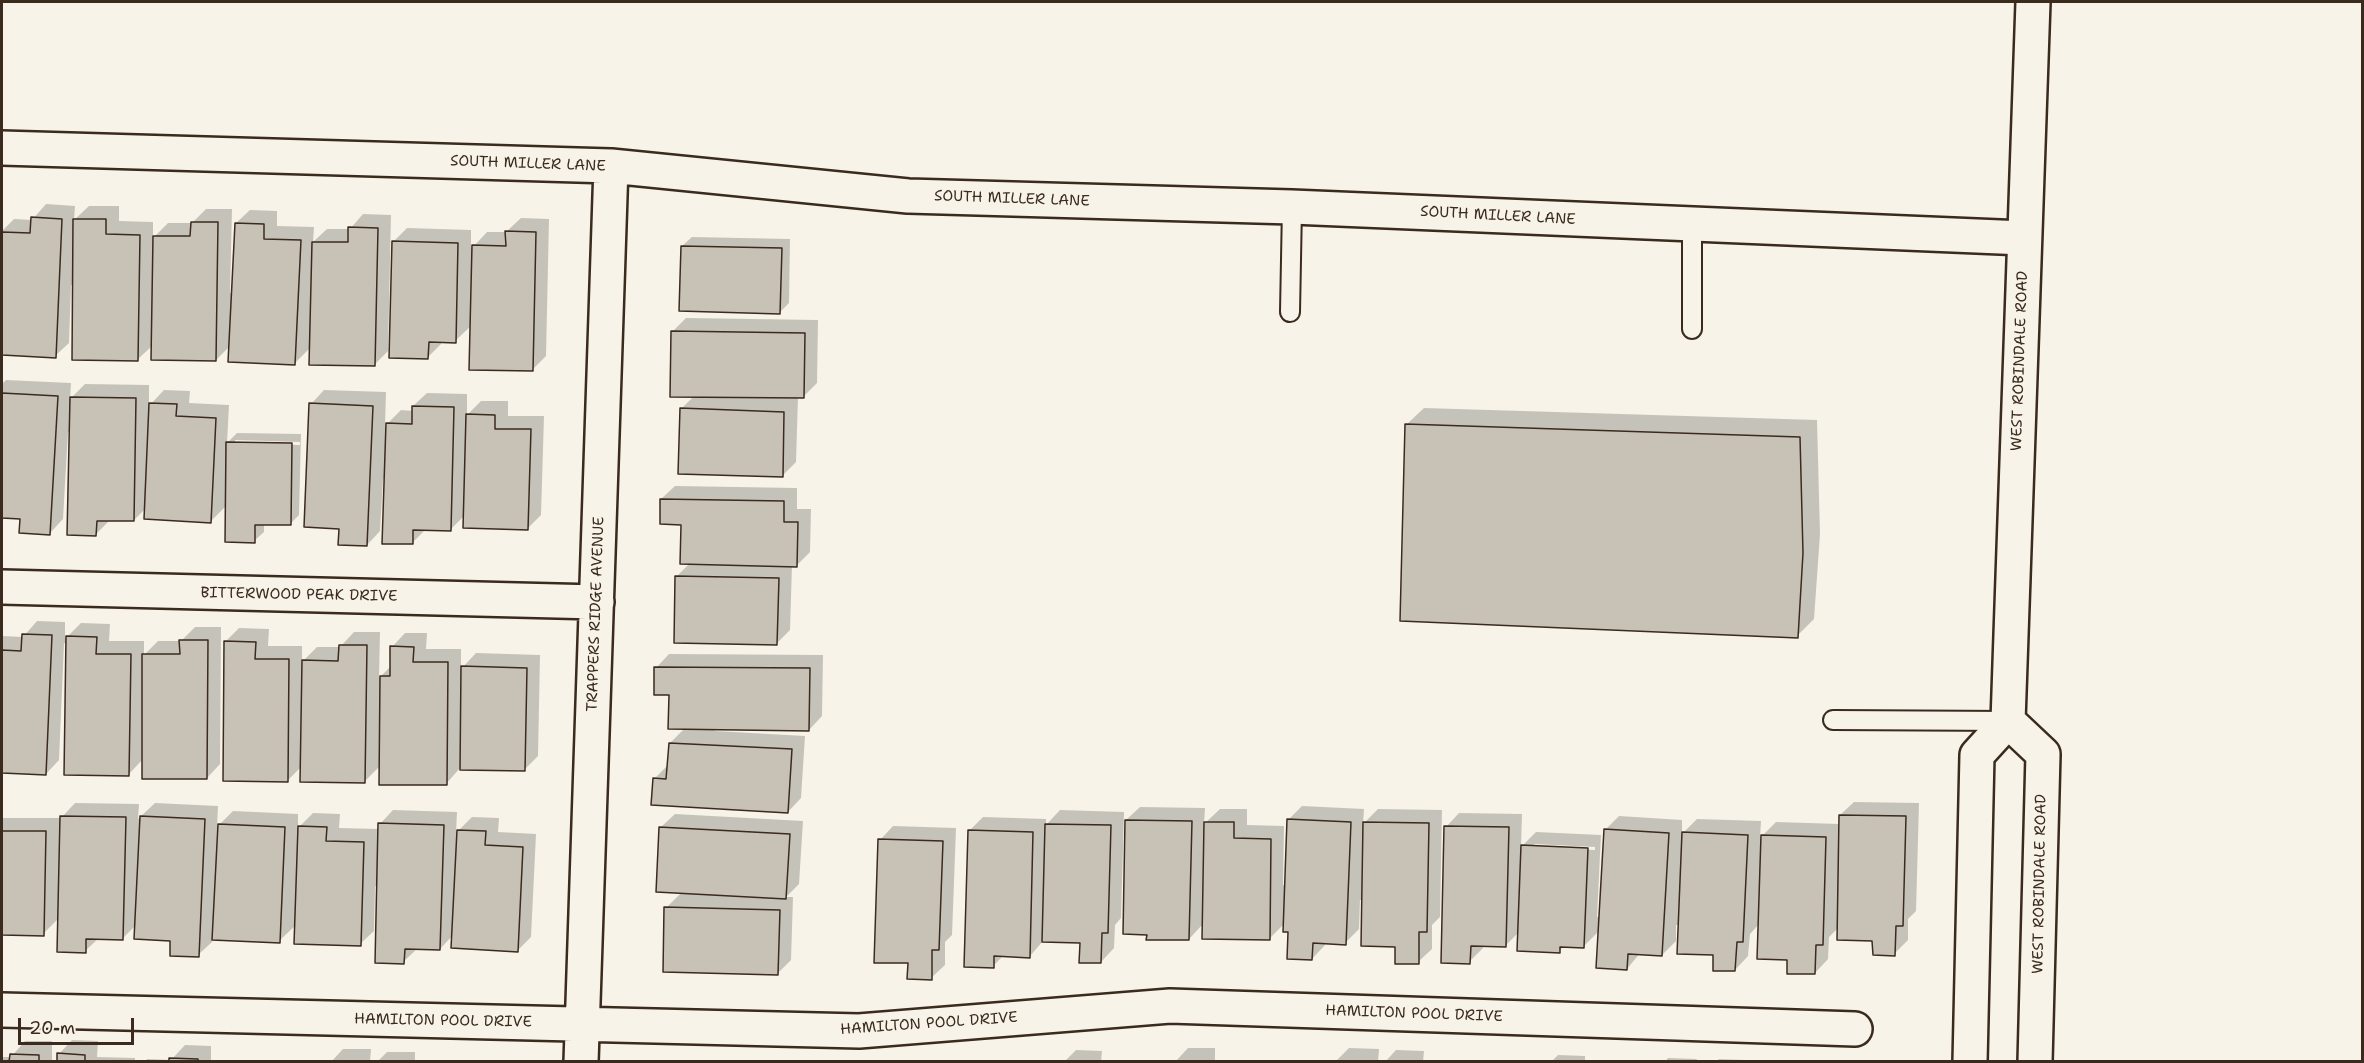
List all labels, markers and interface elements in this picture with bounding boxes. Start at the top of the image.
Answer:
street label: SOUTH MILLER LANE [450,152,606,176]
street label: SOUTH MILLER LANE [934,187,1090,211]
street label: SOUTH MILLER LANE [1420,203,1576,229]
street label: WEST ROBINDALE ROAD [2008,271,2032,451]
street label: TRAPPERS RIDGE AVENUE [584,516,608,712]
street label: BITTERWOOD PEAK DRIVE [200,584,398,606]
street label: WEST ROBINDALE ROAD [2029,794,2051,974]
street label: HAMILTON POOL DRIVE [1325,1002,1503,1026]
scale bar [21,1006,136,1044]
street label: HAMILTON POOL DRIVE [840,1009,1018,1039]
street label: HAMILTON POOL DRIVE [354,1010,532,1032]
text: 20 m [29,1016,75,1040]

